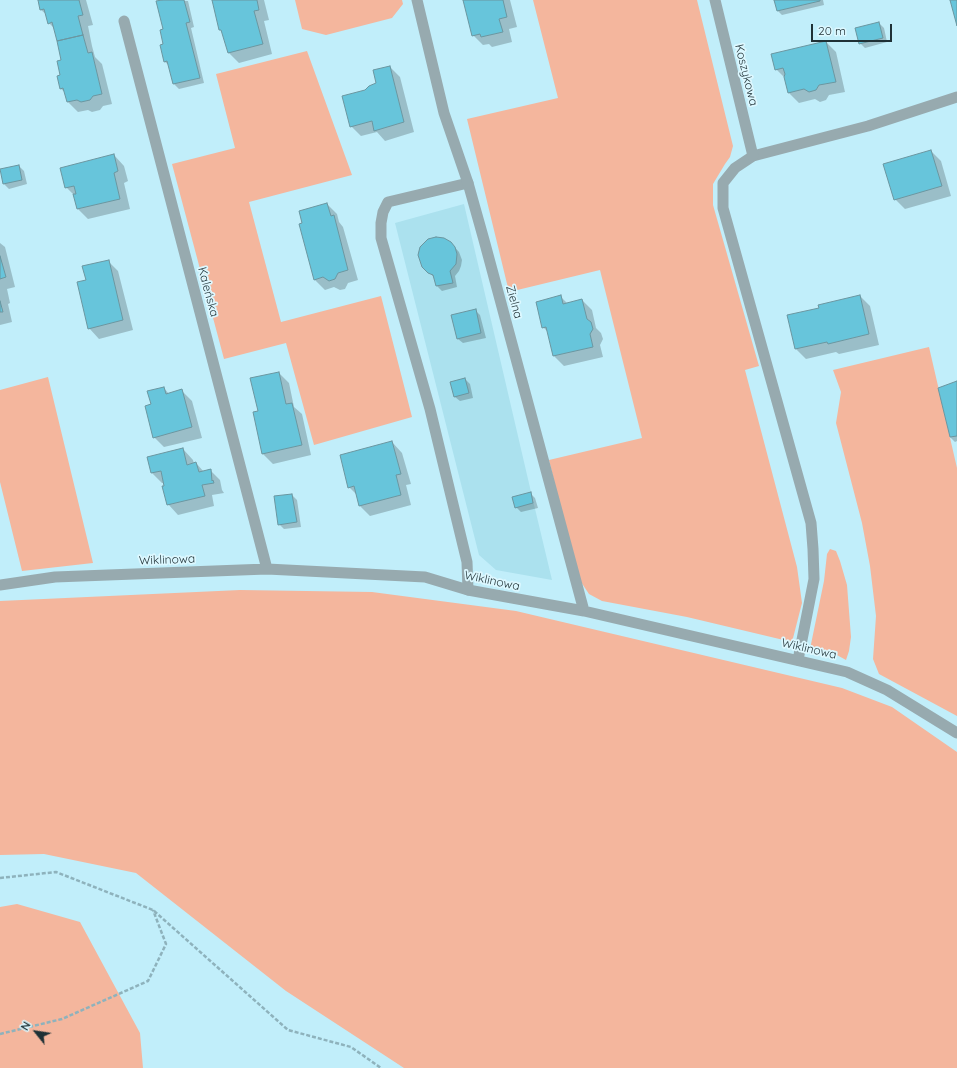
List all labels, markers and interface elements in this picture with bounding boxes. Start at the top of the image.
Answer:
scale bar [813,16,894,42]
text: 20 m [818,23,846,38]
street label: Koszykowa [731,43,761,107]
street label: Kaleńska [194,266,222,318]
street label: Zielna [503,284,525,320]
street label: Wiklinowa [139,552,195,568]
street label: Wiklinowa [463,568,521,594]
street label: Wiklinowa [780,636,838,662]
north arrow [16,1012,56,1052]
text: N [18,1019,34,1033]

